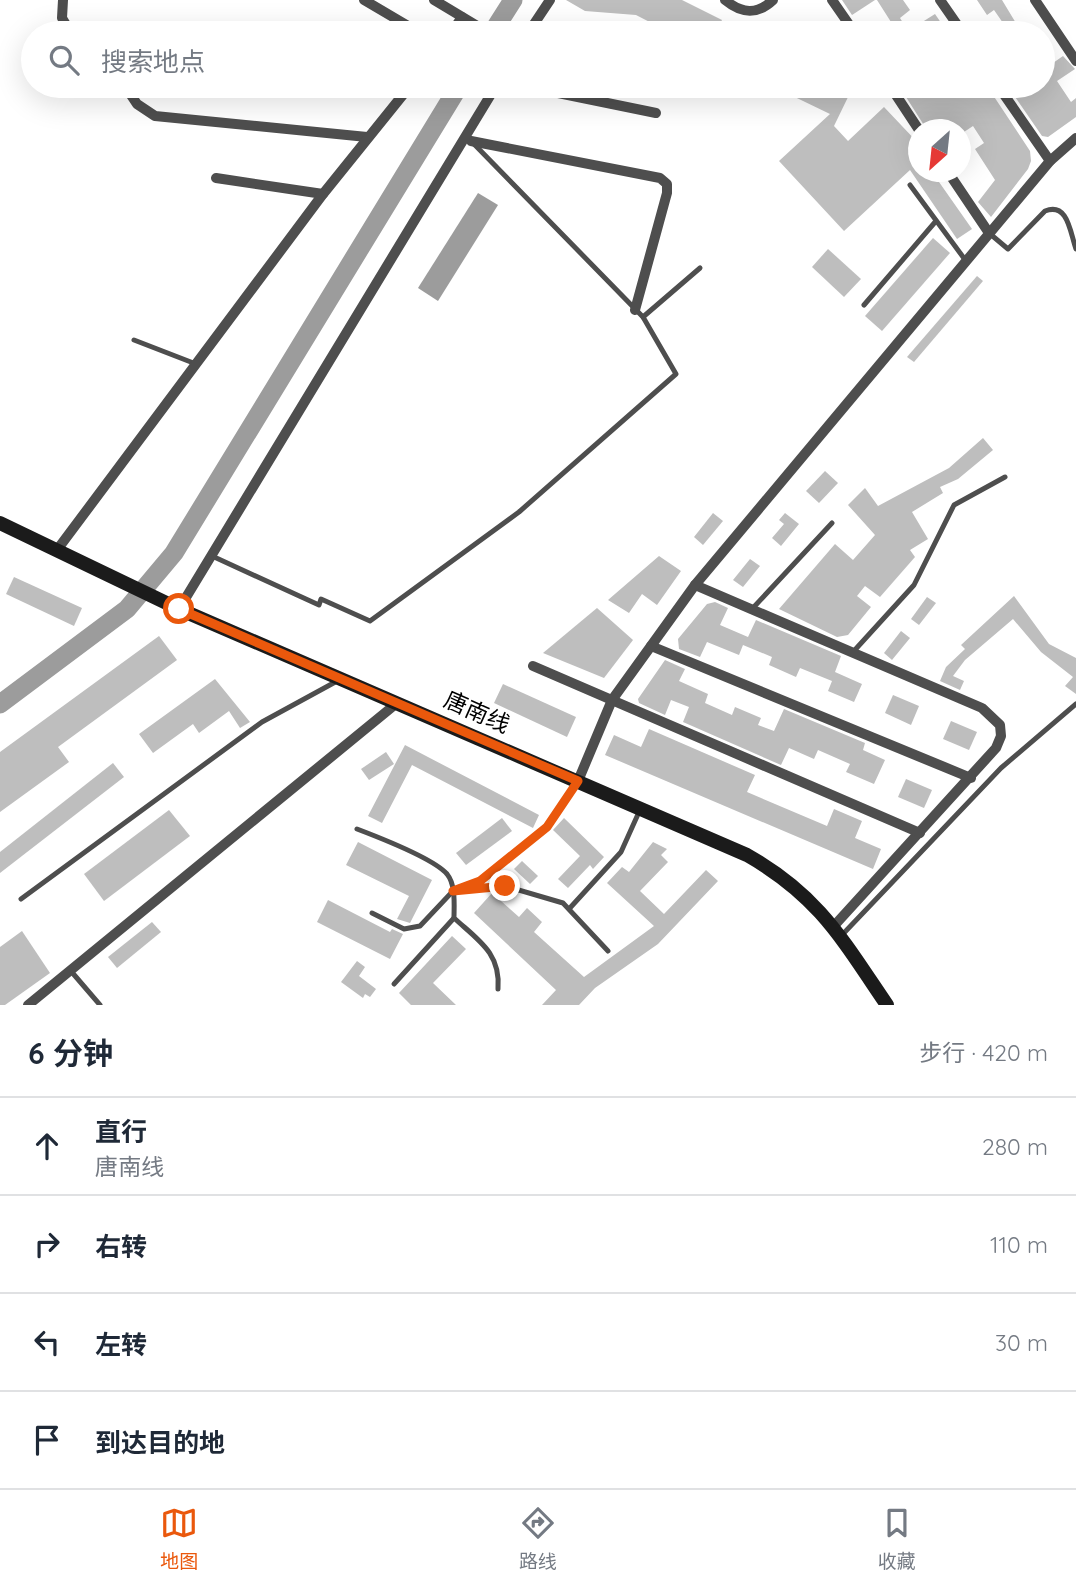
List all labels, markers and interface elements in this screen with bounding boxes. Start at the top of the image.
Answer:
search box [21,21,1055,98]
icon: search [45,41,83,79]
text: 搜索地点 [101,45,205,78]
north arrow [908,119,971,182]
route start [163,593,194,624]
street label: 唐南线 [440,684,515,739]
route end [489,870,520,901]
text: 6 分钟 [28,1034,113,1072]
text: 步行 · 420 m [919,1038,1048,1067]
text: 直行 [95,1115,147,1148]
icon: ahead [28,1127,66,1165]
text: 280 m [982,1132,1048,1161]
text: 唐南线 [95,1152,164,1181]
icon: right [28,1225,66,1263]
text: 右转 [95,1230,147,1263]
text: 110 m [990,1230,1048,1259]
icon: left [28,1323,66,1361]
text: 左转 [95,1328,147,1361]
text: 30 m [995,1328,1048,1357]
icon: arrive [28,1421,66,1459]
text: 到达目的地 [95,1426,225,1459]
tab: 地图 [160,1504,198,1573]
tab: 路线 [519,1504,557,1573]
tab: 收藏 [878,1504,916,1573]

